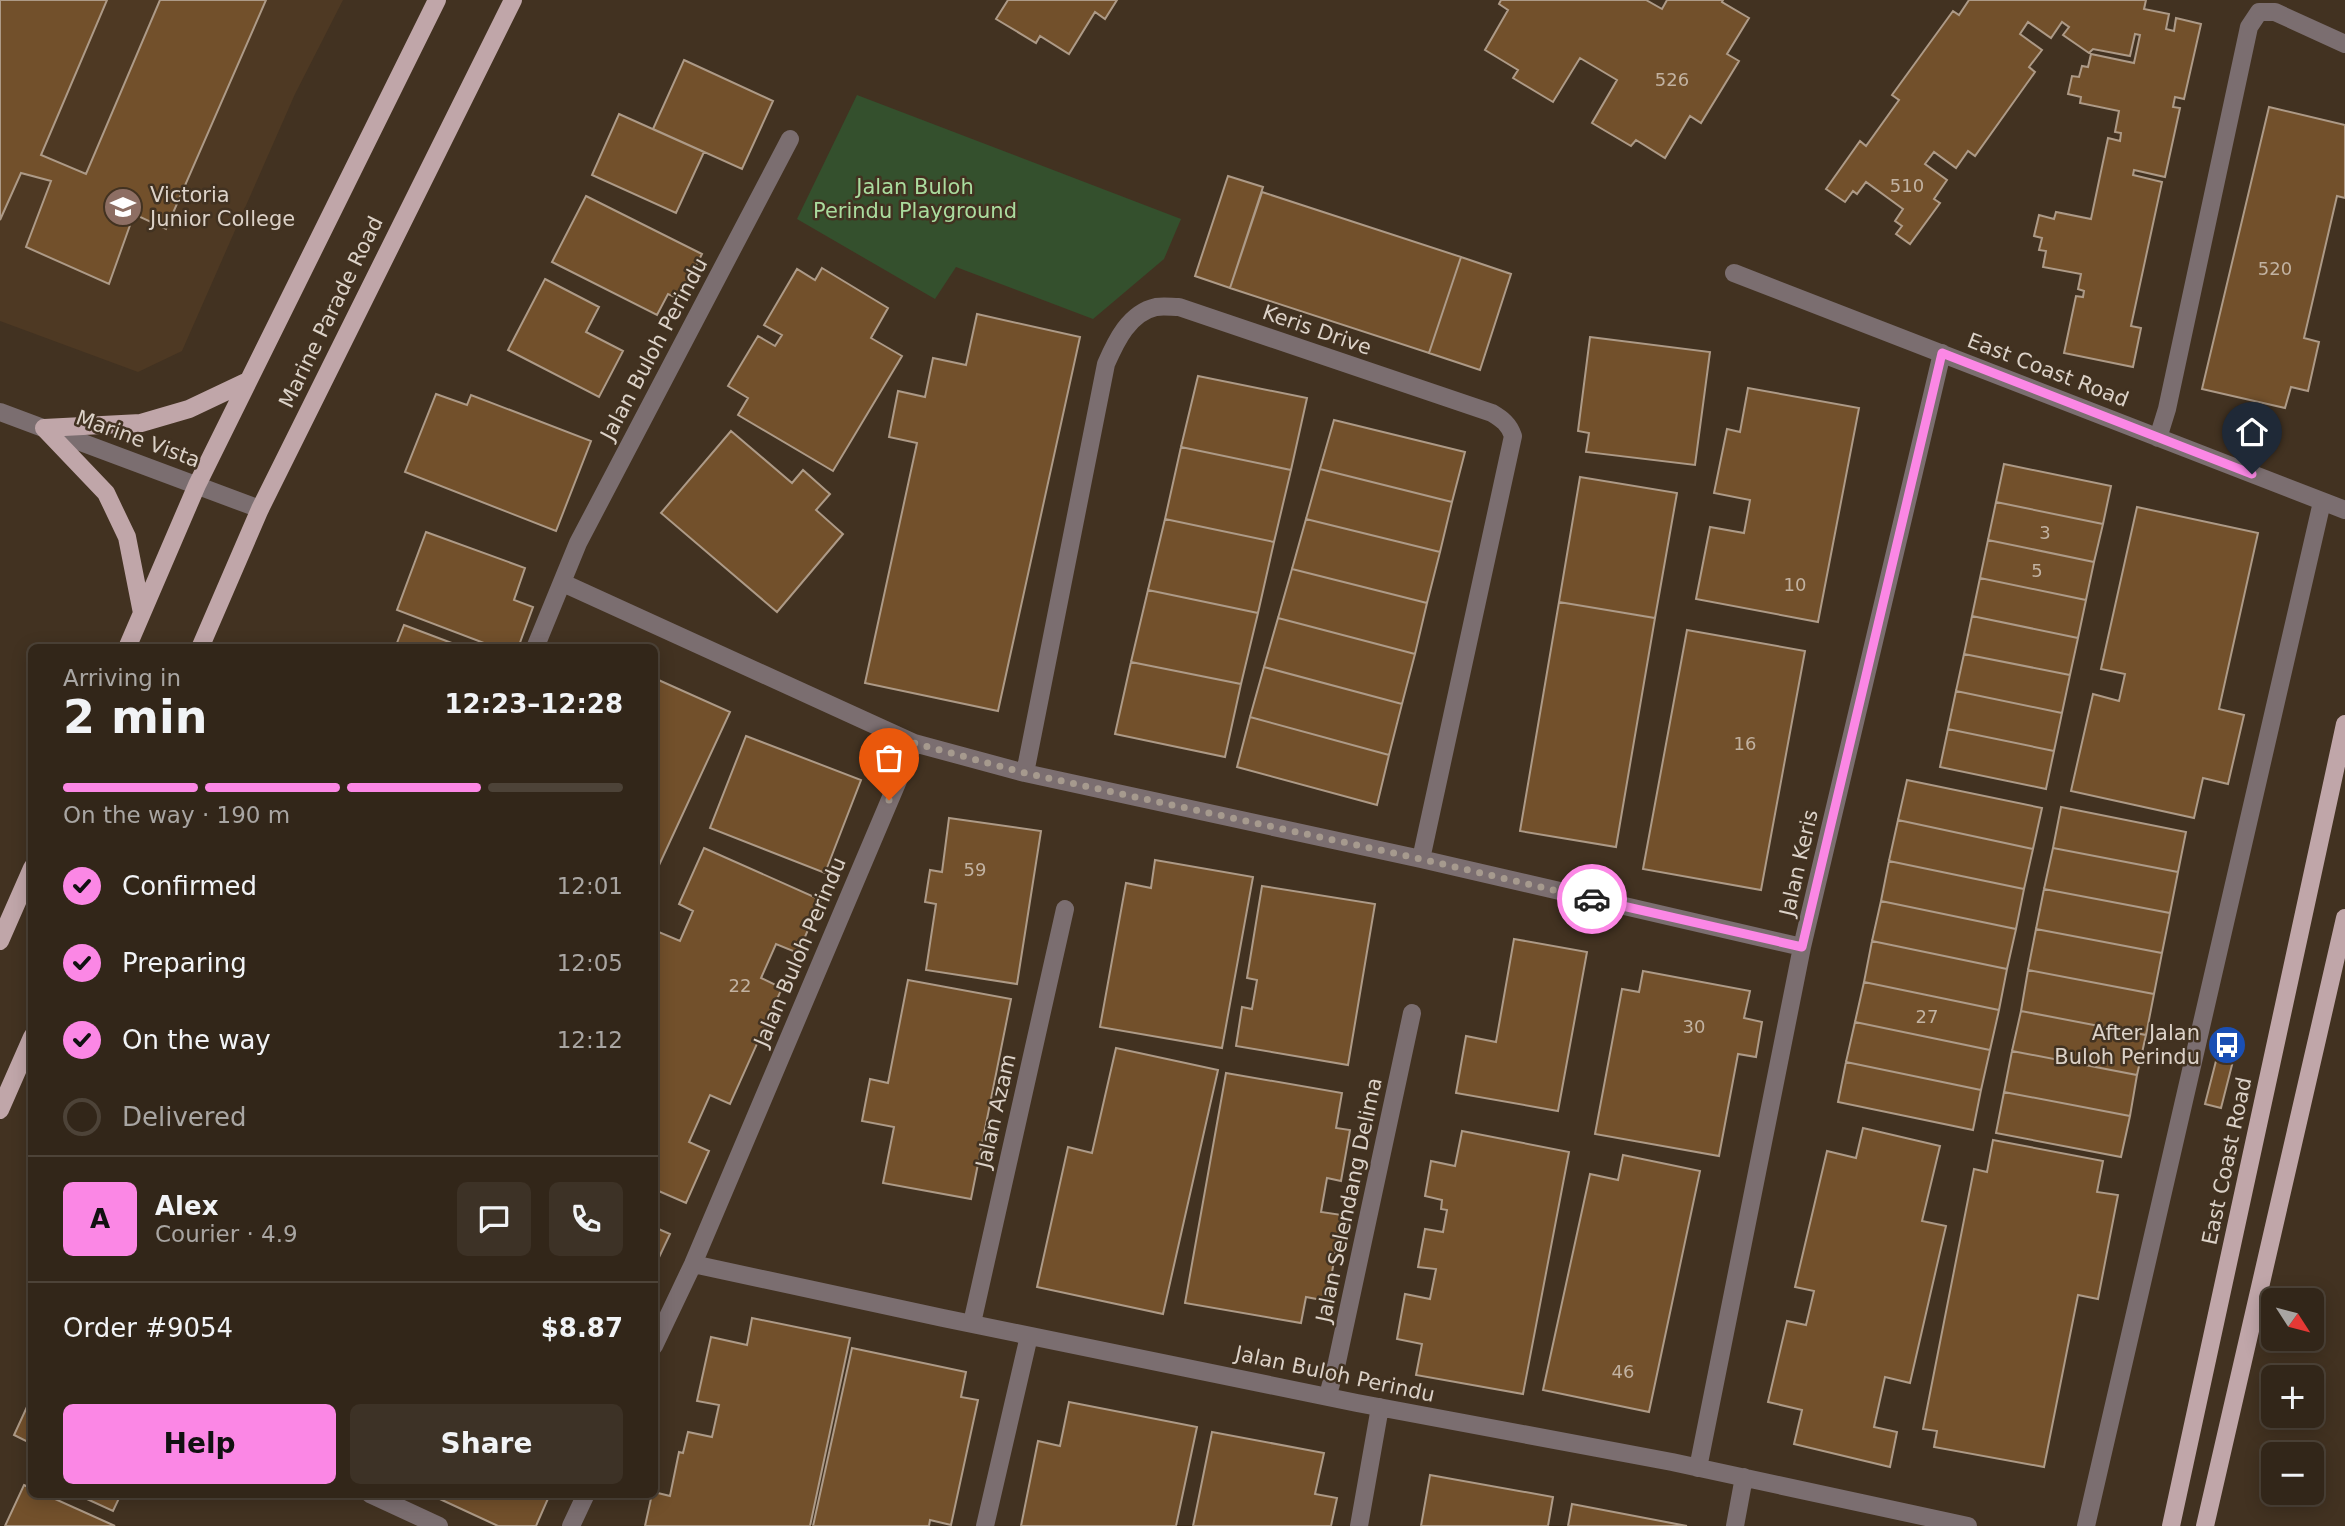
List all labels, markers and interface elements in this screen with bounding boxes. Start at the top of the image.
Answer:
house number: 526 [1655,69,1689,90]
park label: Jalan Buloh Perindu Playground [813,175,1017,223]
house number: 510 [1890,175,1924,196]
place label: Victoria Junior College [148,183,295,231]
school or university icon: Victoria Junior College [102,186,144,228]
street label: Marine Parade Road [274,212,388,412]
street label: Jalan Buloh Perindu [595,254,712,446]
house number: 520 [2258,258,2292,279]
street label: Keris Drive [1259,300,1375,360]
street label: East Coast Road [1964,328,2132,412]
pin [2222,402,2282,474]
street label: Marine Vista [73,405,203,473]
icon: home [2233,413,2271,451]
house number: 3 [2039,522,2051,543]
house number: 5 [2031,560,2043,581]
house number: 10 [1784,574,1806,595]
text: Arriving in [63,665,181,691]
text: 12:23–12:28 [444,689,623,719]
text: 2 min [63,690,207,744]
pin [859,728,919,800]
house number: 16 [1734,733,1756,754]
icon: bag [870,739,908,777]
text: On the way · 190 m [63,802,290,828]
street label: Jalan Keris [1775,807,1823,921]
street label: Jalan Buloh Perindu [748,854,851,1052]
house number: 59 [964,859,986,880]
courier [1557,864,1627,934]
icon: check [63,867,101,905]
text: Confirmed [122,871,257,901]
text: 12:01 [557,873,623,899]
icon: car [1573,880,1611,918]
icon: check [63,944,101,982]
text: Preparing [122,948,247,978]
text: 12:05 [557,950,623,976]
house number: 22 [729,975,751,996]
house number: 27 [1916,1006,1938,1027]
house number: 30 [1683,1016,1705,1037]
icon: check [63,1021,101,1059]
place label: After Jalan Buloh Perindu [2054,1021,2200,1069]
bus stop icon: After Jalan Buloh Perindu [2206,1024,2248,1066]
text: On the way [122,1025,271,1055]
text: 12:12 [557,1027,623,1053]
street label: Jalan Azam [971,1052,1021,1172]
street label: Jalan Selendang Delima [1311,1075,1387,1327]
street label: East Coast Road [2197,1075,2257,1247]
text: Delivered [122,1102,246,1132]
button: chat [457,1182,531,1256]
button: phone [549,1182,623,1256]
text: Alex [155,1191,218,1221]
text: A [90,1204,110,1234]
text: Courier · 4.9 [155,1221,298,1247]
north arrow [2261,1288,2324,1351]
map controls [2261,1288,2324,1505]
text: Order #9054 [63,1313,233,1343]
text: $8.87 [541,1313,623,1343]
street label: Jalan Buloh Perindu [1231,1341,1437,1407]
house number: 46 [1612,1361,1634,1382]
button: + [2261,1365,2324,1428]
button: Help [63,1404,336,1484]
button: Share [350,1404,623,1484]
button: − [2261,1442,2324,1505]

